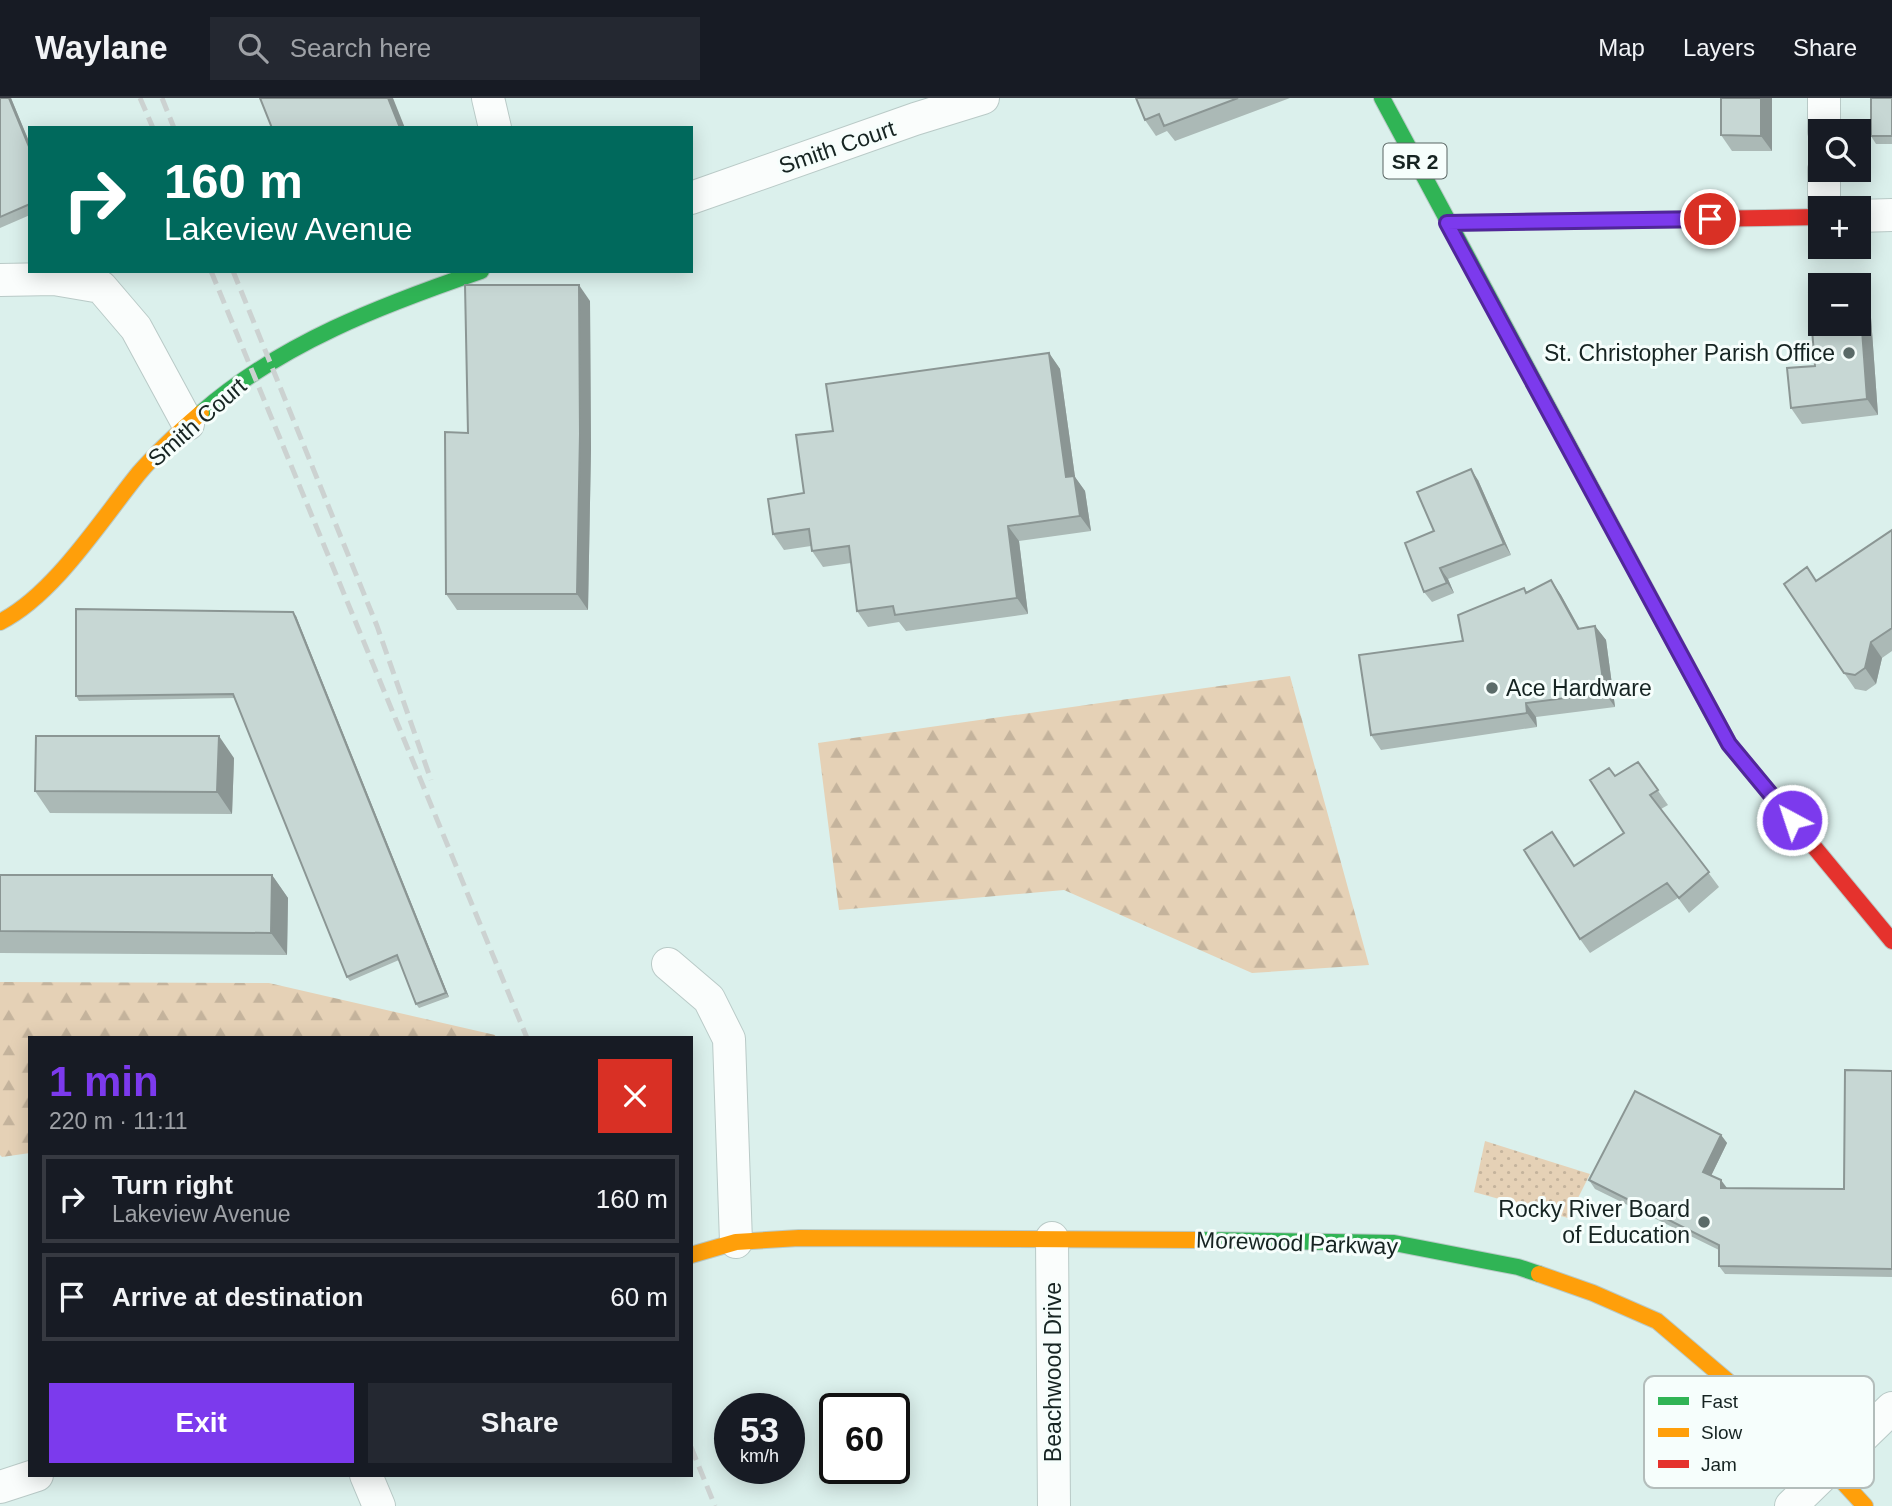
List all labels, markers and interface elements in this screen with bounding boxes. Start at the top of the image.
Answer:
search box [210,17,700,80]
text: Waylane [35,29,168,66]
icon: search [234,29,272,67]
text: Search here [290,33,431,63]
text: Map [1598,34,1645,61]
text: Layers [1683,34,1755,61]
text: Share [1793,34,1857,61]
street label: Smith Court [775,115,899,179]
map controls [1808,119,1871,336]
button: search [1808,119,1871,182]
road number: SR 2 [1384,144,1446,178]
icon: right [49,154,140,245]
text: 160 m [164,154,303,208]
pin [1680,189,1740,249]
button: + [1808,196,1871,259]
icon: arrive [1691,200,1729,238]
text: Lakeview Avenue [164,211,412,247]
button: − [1808,273,1871,336]
place label: St. Christopher Parish Office [1544,340,1835,366]
marker: St. Christopher Parish Office [1841,345,1857,361]
street label: Smith Court [143,372,252,472]
place label: Ace Hardware [1506,675,1652,701]
marker: Ace Hardware [1484,680,1500,696]
position arrow [1755,783,1829,857]
text: 1 min [49,1058,159,1105]
button: close [598,1059,672,1133]
text: 220 m · 11:11 [49,1108,188,1134]
text: Turn right [112,1170,233,1200]
icon: right [53,1180,91,1218]
text: 160 m [596,1184,668,1214]
place label: Rocky River Board of Education [1498,1196,1690,1248]
text: Lakeview Avenue [112,1201,291,1227]
marker: Rocky River Board of Education [1696,1214,1712,1230]
street label: Morewood Parkway [1196,1226,1399,1260]
icon: arrive [53,1278,91,1316]
text: Arrive at destination [112,1282,363,1312]
text: 60 m [610,1282,668,1312]
street label: Beachwood Drive [1040,1282,1066,1462]
legend [1644,1376,1874,1488]
button: Exit [49,1383,354,1463]
button: Share [368,1383,672,1463]
text: Fast [1701,1391,1739,1412]
speed limit sign: 60 [819,1393,910,1484]
text: 53 [740,1410,779,1449]
text: Slow [1701,1422,1742,1443]
text: km/h [740,1446,779,1466]
text: Jam [1701,1454,1737,1475]

